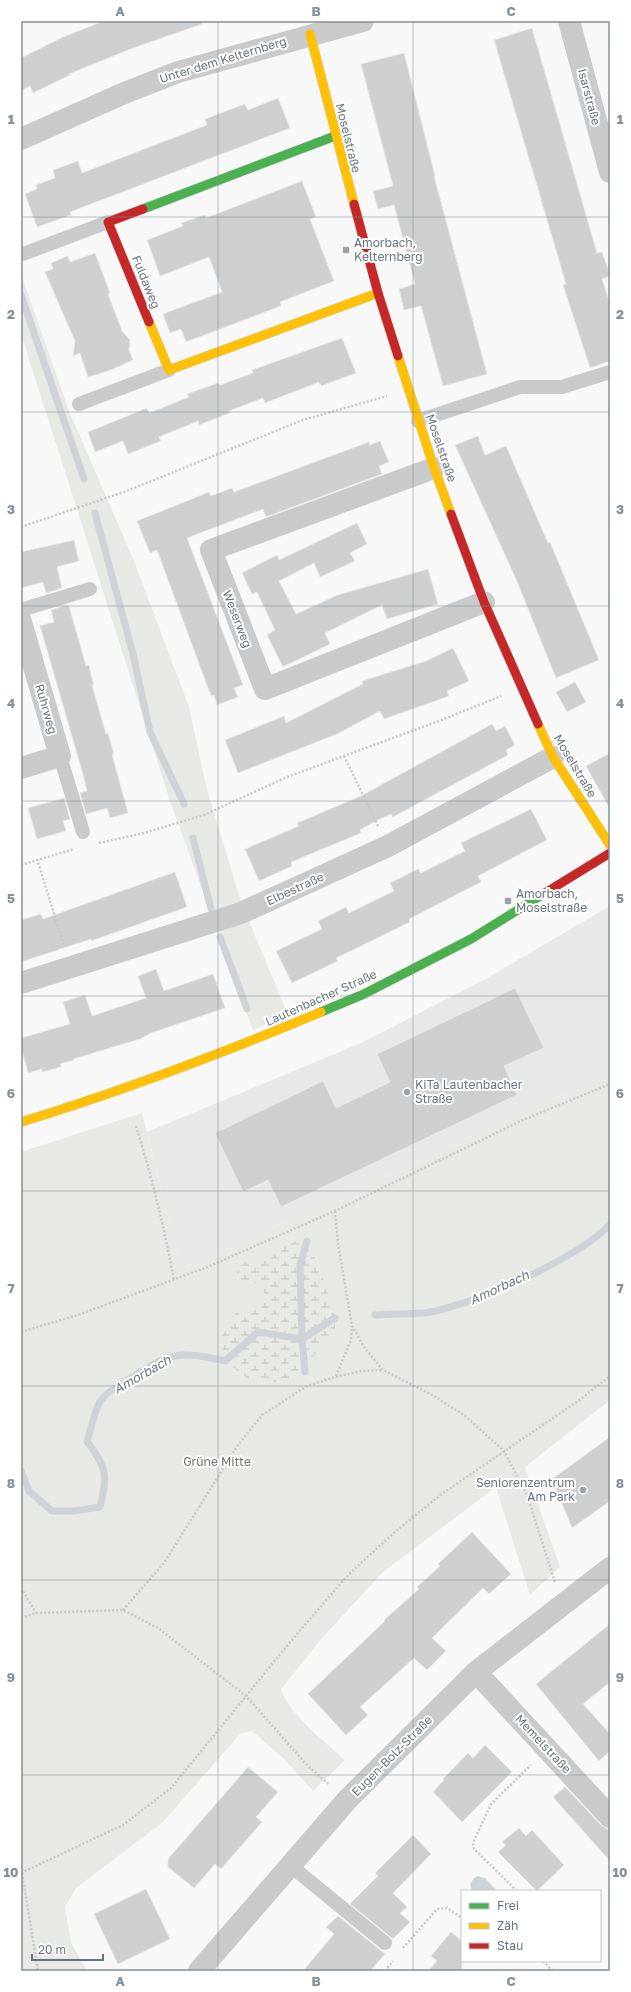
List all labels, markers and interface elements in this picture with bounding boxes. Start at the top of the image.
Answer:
text: A [115,3,125,19]
text: B [311,3,321,19]
text: C [506,3,516,19]
street label: Unter dem Kelternberg [157,33,288,86]
street label: Isarstraße [575,67,604,127]
street label: Moselstraße [333,102,364,174]
text: 1 [8,111,15,127]
text: 1 [617,111,624,127]
place label: Amorbach, Kelternberg [354,235,423,264]
marker: Amorbach, Kelternberg [341,245,351,255]
street label: Fuldaweg [129,253,164,311]
text: 2 [7,306,15,322]
text: 2 [616,306,624,322]
street label: Moselstraße [423,412,460,484]
text: 3 [7,501,15,517]
text: 3 [616,501,624,517]
street label: Weserweg [220,588,255,650]
street label: Ruhrweg [32,682,61,736]
text: 4 [7,695,15,711]
text: 4 [616,695,624,711]
street label: Moselstraße [551,731,600,800]
street label: Elbestraße [264,869,326,908]
place label: Amorbach, Moselstraße [516,886,587,915]
text: 5 [7,890,15,906]
text: 5 [616,890,624,906]
marker: Amorbach, Moselstraße [503,896,513,906]
street label: Lautenbacher Straße [263,966,379,1029]
place label: KiTa Lautenbacher Straße [415,1077,523,1106]
text: 6 [7,1085,15,1101]
text: 6 [616,1085,624,1101]
marker: KiTa Lautenbacher Straße [402,1087,412,1097]
water label: Amorbach [467,1266,532,1308]
text: 7 [7,1280,15,1296]
text: 7 [616,1280,624,1296]
water label: Amorbach [110,1351,174,1397]
park label: Grüne Mitte [183,1454,251,1469]
text: 8 [7,1475,15,1491]
place label: Seniorenzentrum Am Park [476,1475,575,1504]
text: 8 [616,1475,624,1491]
marker: Seniorenzentrum Am Park [578,1485,588,1495]
text: 9 [7,1669,15,1685]
text: 9 [616,1669,624,1685]
street label: Memelstraße [512,1711,574,1776]
street label: Eugen-Bolz-Straße [348,1712,435,1799]
text: 10 [3,1864,19,1880]
text: 10 [612,1864,628,1880]
legend [461,1890,601,1962]
text: Frei [497,1898,519,1913]
text: Zäh [497,1918,518,1933]
scale bar [32,1936,103,1962]
text: Stau [497,1938,523,1953]
text: 20 m [38,1942,66,1957]
text: A [115,1973,125,1989]
text: B [311,1973,321,1989]
text: C [506,1973,516,1989]

